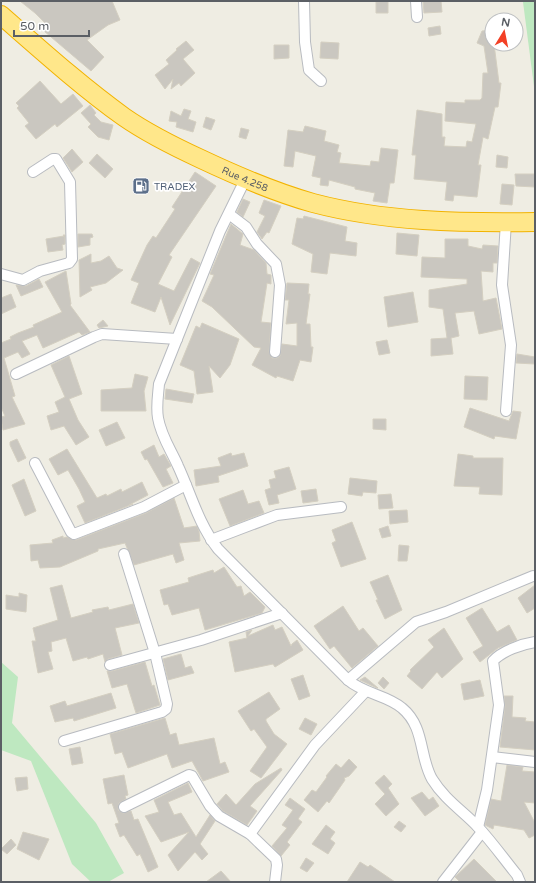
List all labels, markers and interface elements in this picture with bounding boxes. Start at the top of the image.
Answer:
scale bar [14,12,89,38]
north arrow [484,12,524,52]
text: N [500,15,511,30]
text: 50 m [20,19,49,33]
street label: Rue 4.258 [220,164,270,195]
fuel station icon: TRADEX [131,176,151,196]
place label: TRADEX [154,181,196,193]

